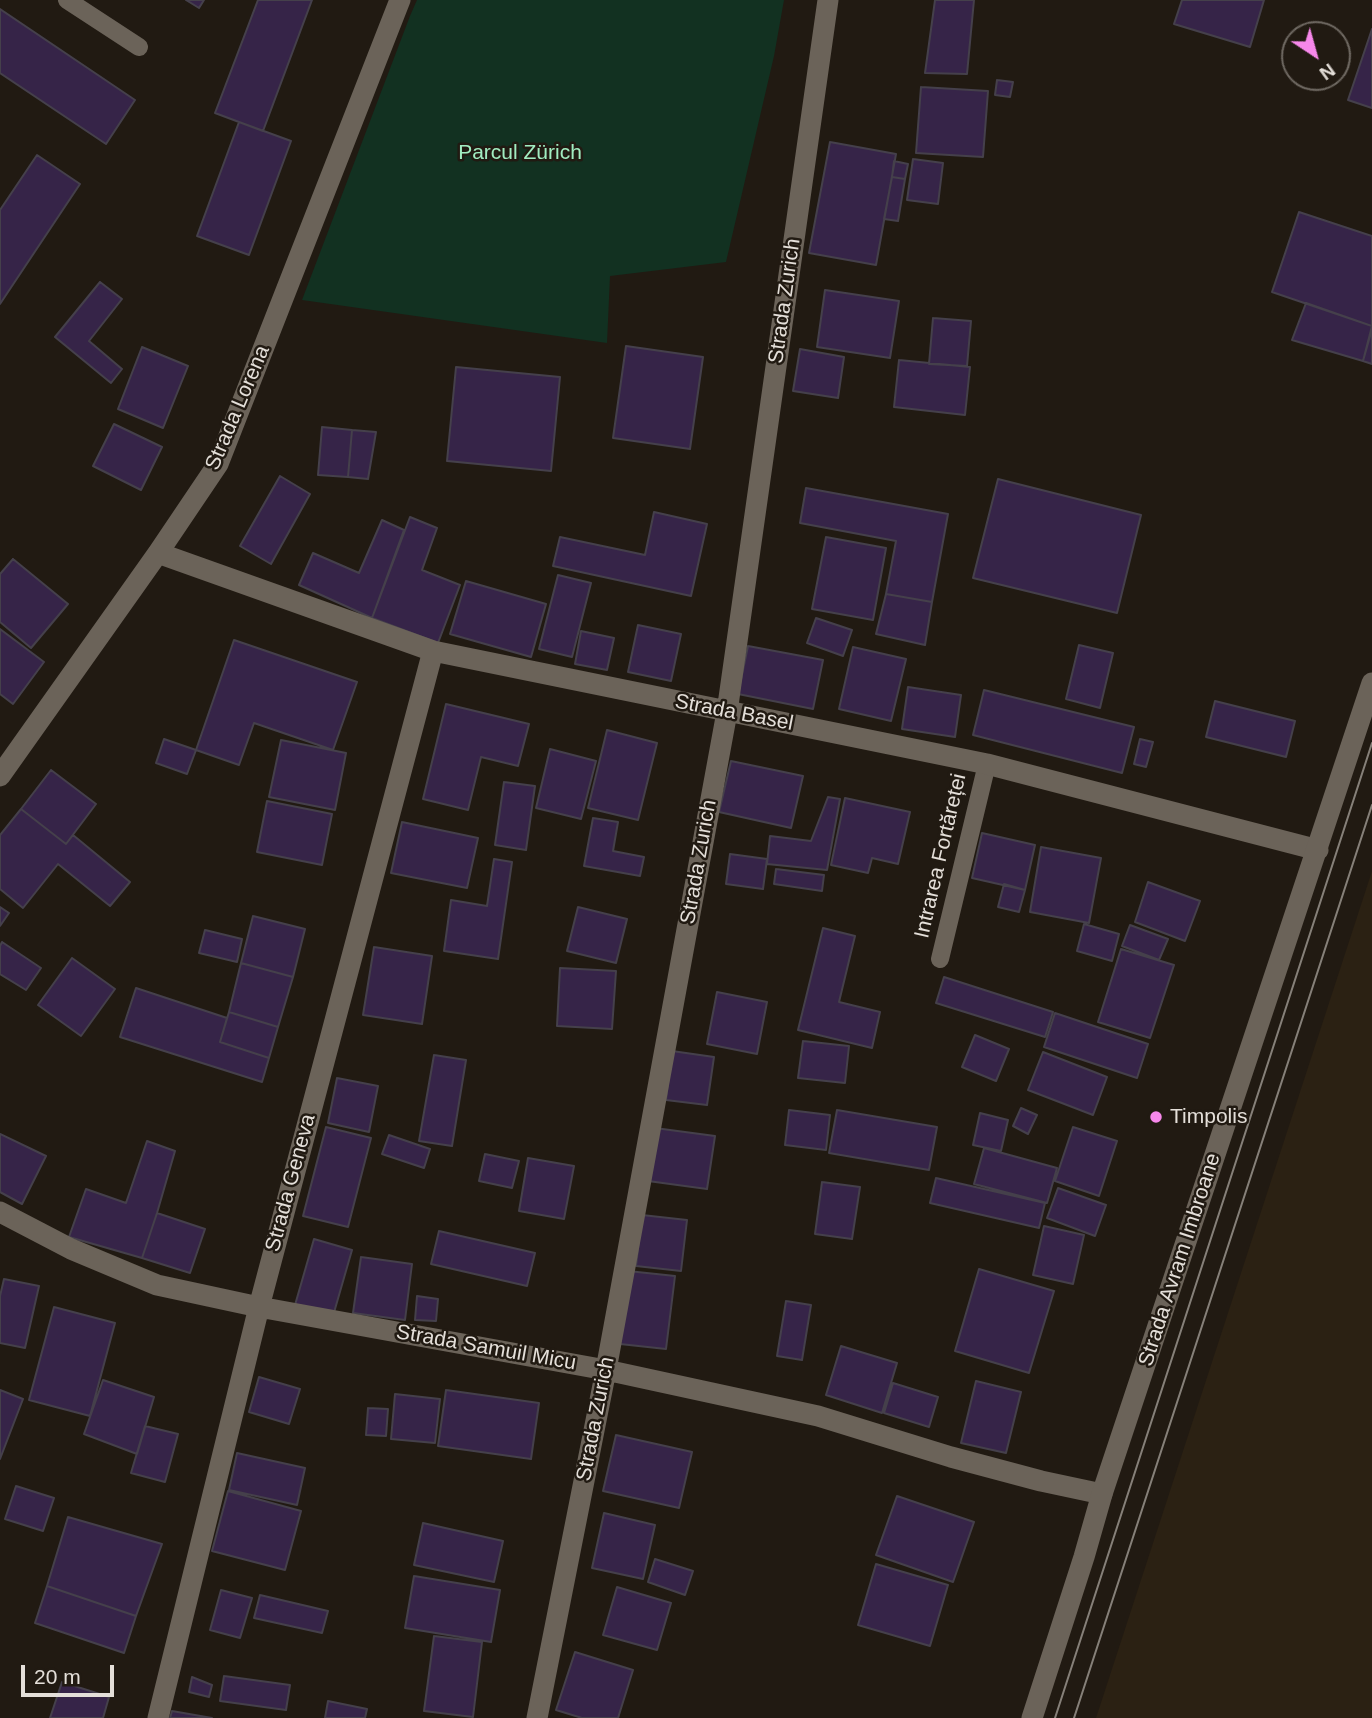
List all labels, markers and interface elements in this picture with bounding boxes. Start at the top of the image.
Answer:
north arrow [1281,21,1351,91]
text: N [1316,59,1339,84]
park label: Parcul Zürich [458,140,582,166]
street label: Strada Zurich [764,237,806,365]
street label: Strada Lorena [200,342,276,474]
street label: Strada Basel [673,689,795,737]
street label: Intrarea Fortăreței [910,771,972,941]
street label: Strada Zurich [676,798,722,926]
place label: Timpolis [1170,1104,1247,1130]
marker: Timpolis [1148,1109,1164,1125]
street label: Strada Geneva [261,1112,321,1254]
street label: Strada Avram Imbroane [1134,1150,1226,1370]
street label: Strada Samuil Micu [394,1320,578,1376]
street label: Strada Zurich [572,1355,620,1483]
scale bar [24,1652,117,1696]
text: 20 m [34,1665,81,1688]

